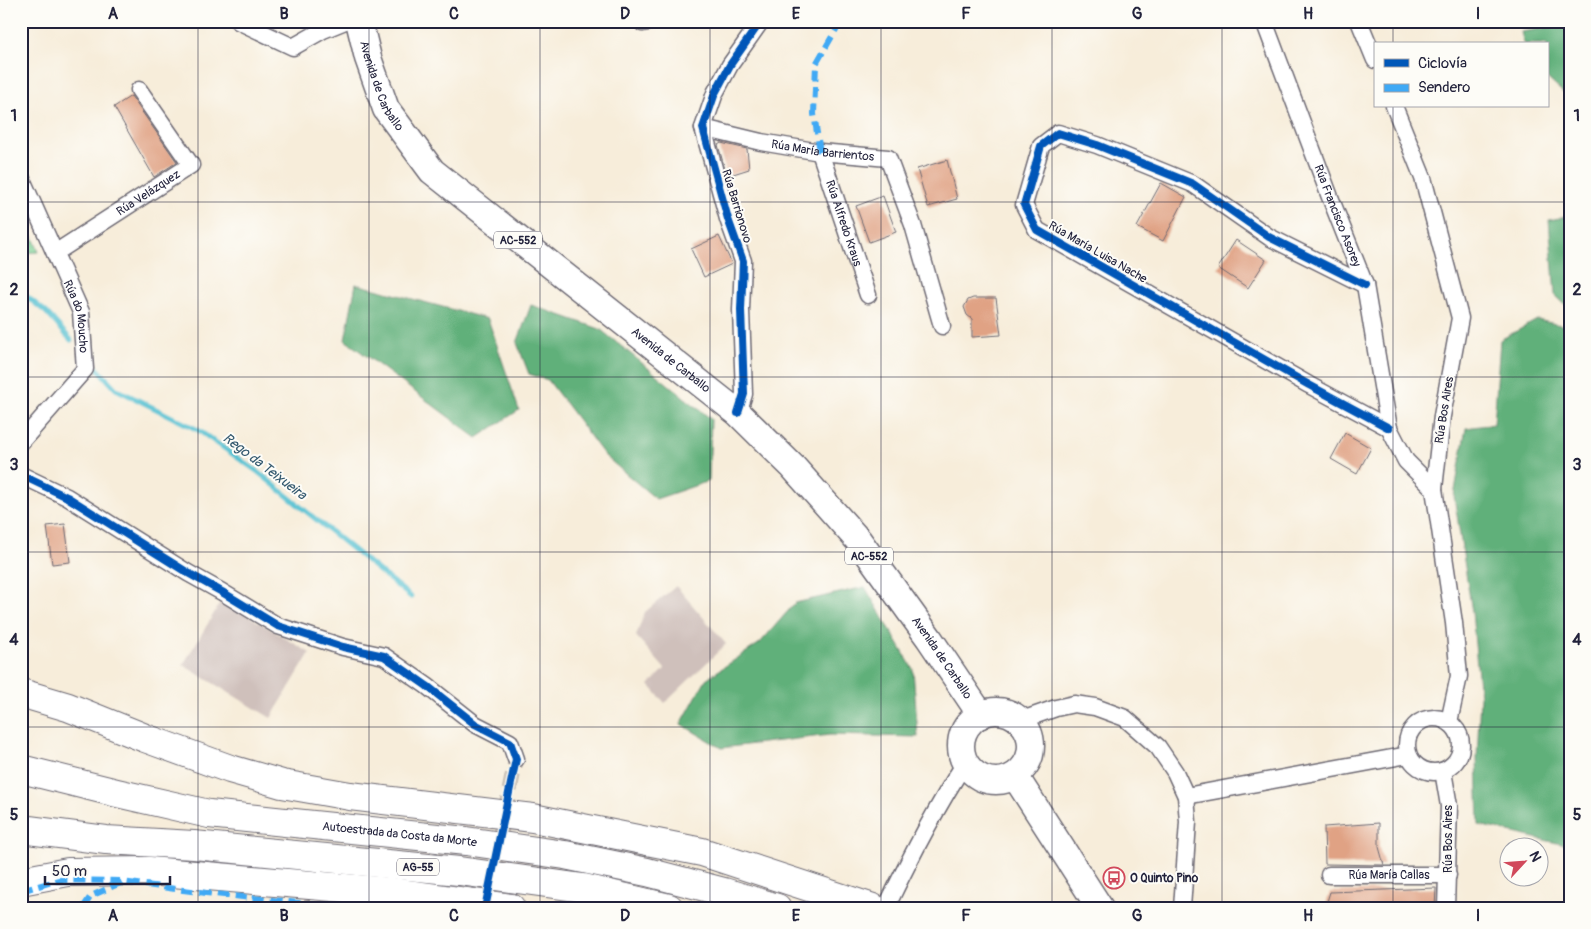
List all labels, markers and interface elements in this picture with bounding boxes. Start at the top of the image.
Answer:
text: A [108,4,119,24]
text: B [279,4,289,24]
text: C [449,4,459,24]
text: D [620,4,630,24]
text: E [792,4,801,24]
text: F [961,4,971,24]
text: G [1132,4,1143,24]
text: H [1303,4,1313,24]
text: I [1476,4,1480,24]
street label: Avenida de Carballo [356,39,407,134]
legend [1374,42,1548,108]
text: Ciclovía [1418,54,1467,73]
text: Sendero [1418,78,1470,97]
text: 1 [11,106,17,126]
text: 1 [1574,106,1580,126]
street label: Rúa María Barrientos [770,137,875,165]
street label: Rúa Francisco Asorey [1311,163,1364,269]
street label: Rúa Velázquez [114,167,183,219]
street label: Rúa Barrionovo [718,168,755,245]
street label: Rúa Alfredo Kraus [822,178,865,269]
street label: Rúa María Luisa Nache [1046,218,1150,287]
road number: AC-552 [494,232,542,248]
street label: Rúa do Moucho [60,278,91,354]
text: 2 [10,280,19,300]
text: 2 [1573,280,1582,300]
street label: Avenida de Carballo [628,324,714,397]
street label: Rúa Bos Aires [1432,375,1457,445]
water label: Rego da Teixueira [220,429,311,504]
text: 3 [10,455,19,475]
text: 3 [1573,455,1582,475]
road number: AC-552 [845,548,893,564]
street label: Avenida de Carballo [908,614,975,703]
text: 4 [9,630,19,650]
text: 4 [1572,630,1582,650]
street label: Rúa Bos Aires [1441,804,1456,873]
text: 5 [10,805,19,825]
text: 5 [1573,805,1582,825]
street label: Autoestrada da Costa da Morte [322,819,478,850]
north arrow [1498,836,1548,886]
text: N [1526,849,1545,865]
scale bar [45,854,170,886]
road number: AG-55 [397,859,439,876]
text: 50 m [52,862,87,881]
bus stop icon: O Quinto Pino [1102,866,1126,890]
street label: Rúa María Callas [1348,868,1430,883]
place label: O Quinto Pino [1130,871,1199,886]
text: A [108,906,119,926]
text: B [279,906,289,926]
text: C [449,906,459,926]
text: D [620,906,630,926]
text: E [792,906,801,926]
text: F [961,906,971,926]
text: G [1132,906,1143,926]
text: H [1303,906,1313,926]
text: I [1476,906,1480,926]

